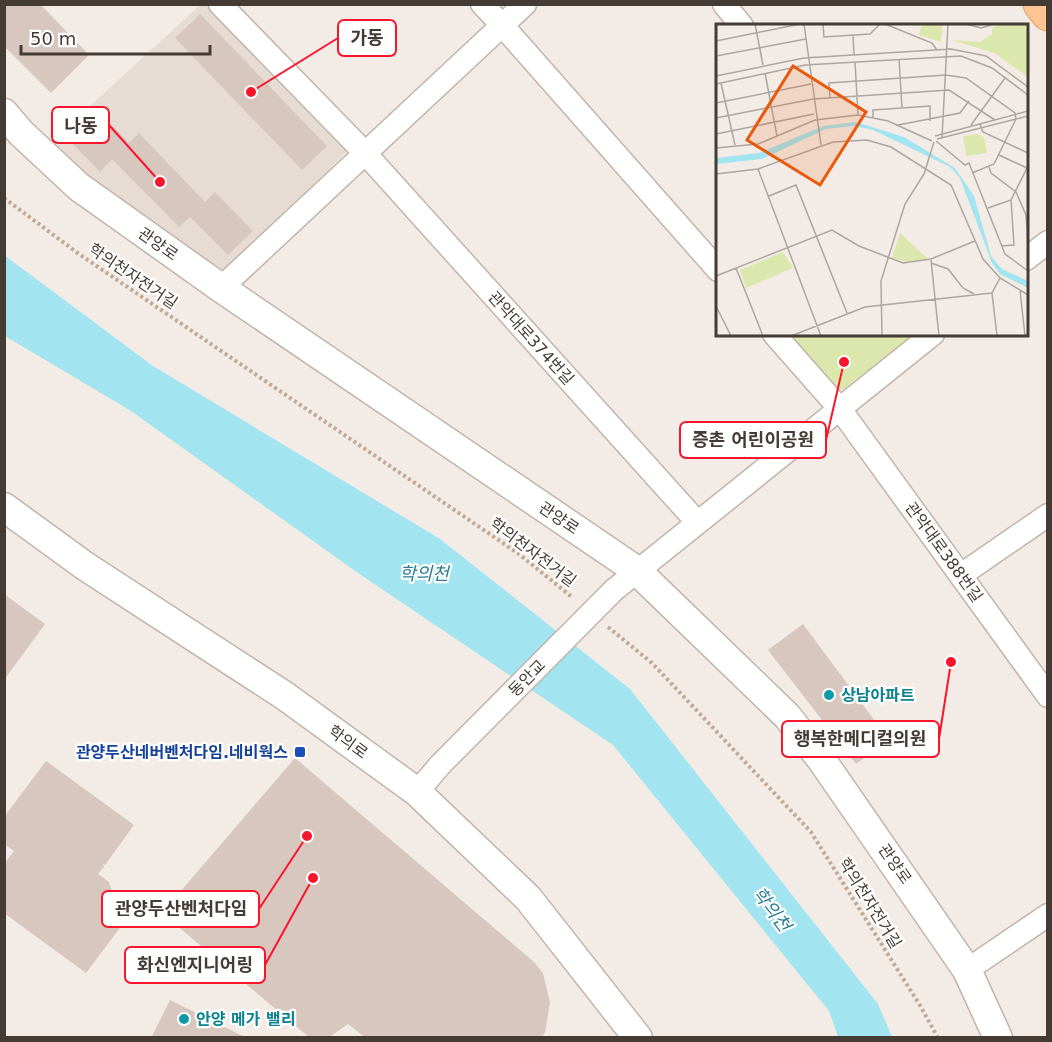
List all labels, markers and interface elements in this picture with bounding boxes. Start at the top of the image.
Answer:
scale bar [21,18,210,56]
callout: 가동 [338,20,396,56]
inset map [716,24,1028,336]
text: 가동 [350,27,384,48]
text: 50 m [30,28,76,49]
callout: 나동 [52,107,109,143]
text: 나동 [64,115,98,136]
street label: 관양로 [134,224,182,265]
street label: 학의천자전거길 [85,239,181,313]
street label: 관악대로374번길 [484,287,578,389]
callout: 증촌 어린이공원 [680,422,826,458]
text: 증촌 어린이공원 [692,429,814,450]
street label: 관양로 [535,498,583,538]
street label: 관악대로388번길 [901,498,987,606]
street label: 학의천자전거길 [486,513,580,591]
water label: 학의천 [399,563,451,584]
street label: 동안교 [505,656,549,700]
place label: 상남아파트 [841,686,915,705]
marker: 상남아파트 [822,688,836,702]
street label: 학의로 [325,721,372,763]
callout: 행복한메디컬의원 [782,721,939,757]
text: 행복한메디컬의원 [794,728,926,749]
place label: 관양두산네버벤처다임.네비웍스 [76,743,288,762]
marker: 관양두산네버벤처다임.네비웍스 [293,745,307,759]
street label: 관양로 [875,840,916,888]
street label: 학의천자전거길 [835,854,905,952]
water label: 학의천 [749,883,797,937]
callout: 관양두산벤처다임 [102,891,259,927]
text: 관양두산벤처다임 [115,898,247,919]
callout: 화신엔지니어링 [125,947,265,983]
text: 화신엔지니어링 [137,954,253,975]
place label: 안양 메가 밸리 [196,1010,295,1029]
marker: 안양 메가 밸리 [177,1012,191,1026]

